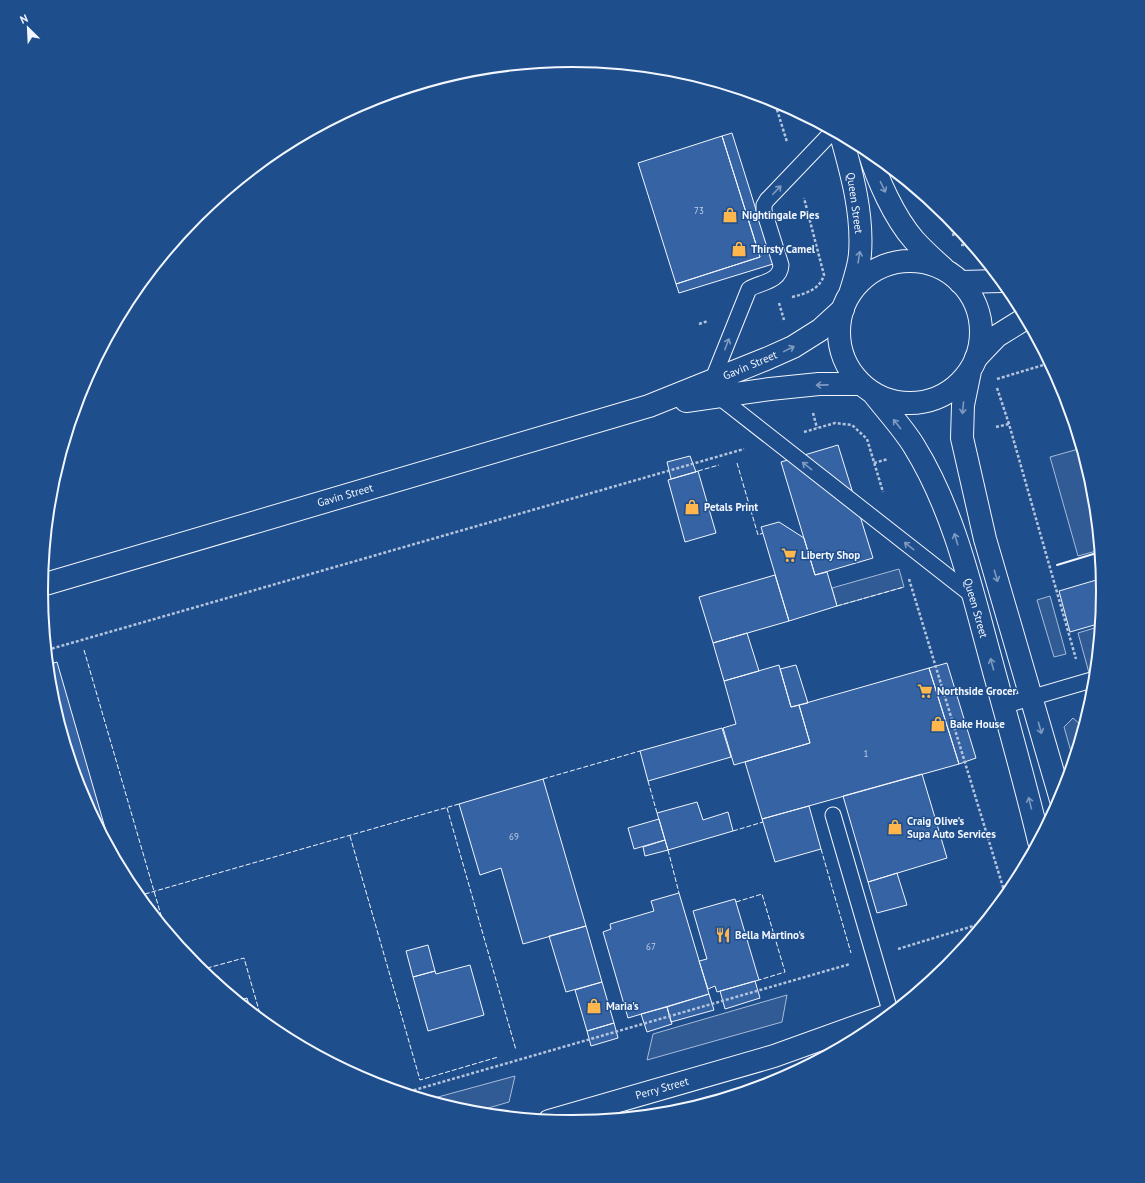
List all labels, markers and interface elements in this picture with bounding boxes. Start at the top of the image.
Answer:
north arrow [8,8,48,48]
text: N [18,11,30,27]
street label: Queen Street [844,172,866,235]
one-way arrow [880,181,887,193]
one-way arrow [772,185,781,195]
house number: 73 [694,205,704,216]
shop icon: Nightingale Pies [721,206,739,224]
place label: Nightingale Pies [742,208,820,222]
shop icon: Thirsty Camel [730,240,748,258]
place label: Thirsty Camel [751,242,816,256]
one-way arrow [855,251,863,264]
one-way arrow [723,339,731,351]
one-way arrow [782,345,794,352]
street label: Gavin Street [721,347,779,383]
one-way arrow [816,381,829,388]
one-way arrow [960,401,967,414]
one-way arrow [893,418,901,429]
one-way arrow [802,461,813,470]
street label: Gavin Street [315,480,375,510]
shop icon: Petals Print [683,498,701,516]
place label: Petals Print [704,500,758,514]
one-way arrow [952,533,959,546]
one-way arrow [904,541,915,550]
supermarket icon: Liberty Shop [780,546,798,564]
place label: Liberty Shop [801,548,860,562]
one-way arrow [993,569,1000,582]
street label: Queen Street [961,576,991,640]
one-way arrow [988,658,995,671]
supermarket icon: Northside Grocer [916,682,934,700]
place label: Northside Grocer [937,684,1017,698]
shop icon: Bake House [929,715,947,733]
place label: Bake House [950,717,1005,731]
one-way arrow [1037,721,1044,734]
house number: 1 [864,748,869,759]
one-way arrow [1026,797,1033,810]
place label: Craig Olive's Supa Auto Services [907,814,996,841]
shop icon: Craig Olive's Supa Auto Services [886,818,904,836]
house number: 69 [509,831,519,842]
restaurant icon: Bella Martino's [714,926,732,944]
place label: Bella Martino's [735,928,805,942]
house number: 67 [646,941,656,952]
shop icon: Maria's [585,997,603,1015]
place label: Maria's [606,999,639,1013]
street label: Perry Street [634,1074,690,1102]

